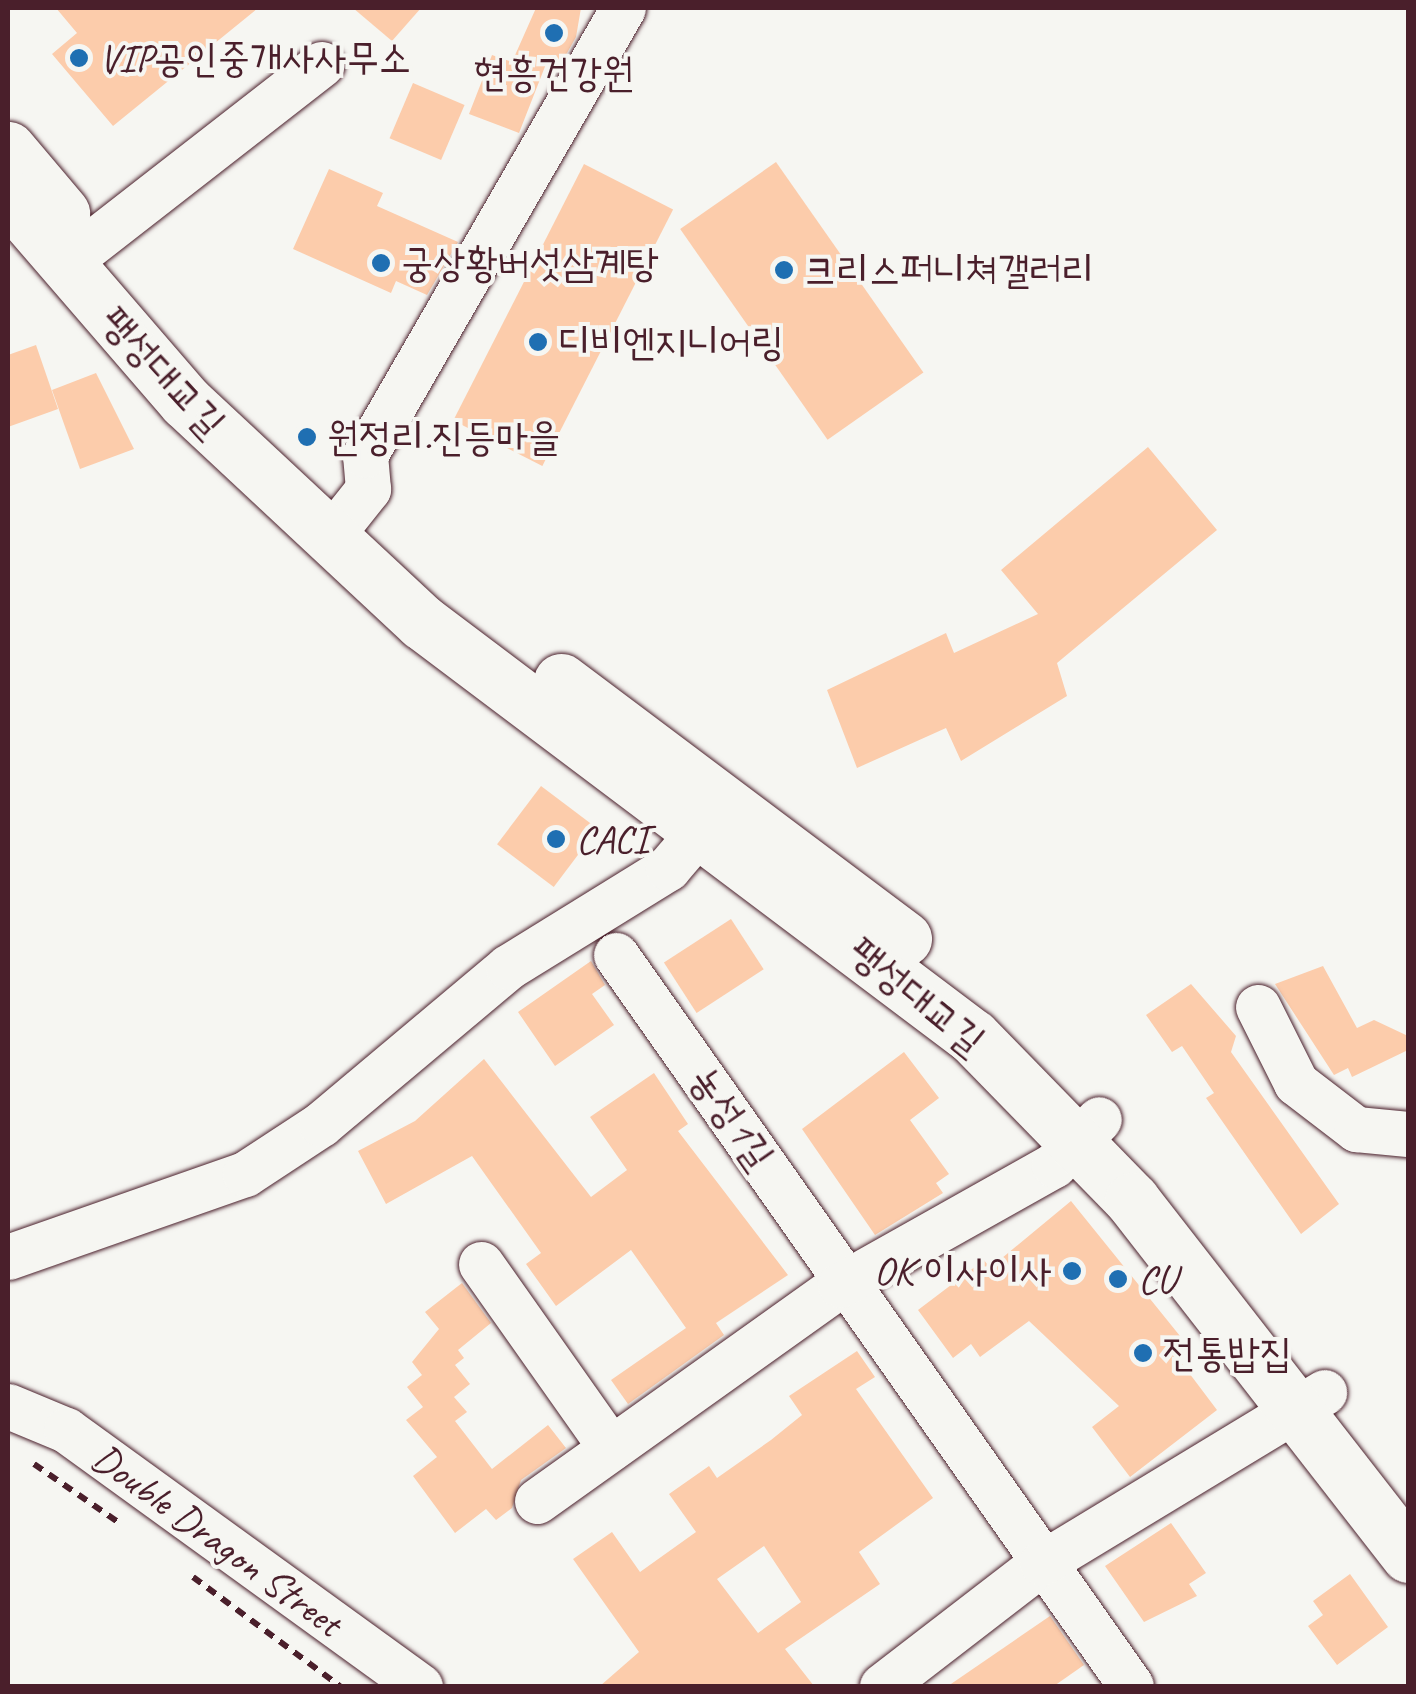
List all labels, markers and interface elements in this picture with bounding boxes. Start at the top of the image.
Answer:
marker: 현흥건강원 [543,22,565,44]
place label: VIP공인중개사사무소 [99,34,411,82]
marker: VIP공인중개사사무소 [68,47,90,69]
place label: 현흥건강원 [474,49,634,97]
place label: 궁상황버섯삼계탕 [401,239,658,287]
place label: 크리스퍼니쳐갤러리 [804,246,1094,294]
marker: 궁상황버섯삼계탕 [370,252,392,274]
marker: 크리스퍼니쳐갤러리 [773,259,795,281]
street label: 팽성대교길 [91,297,235,447]
place label: 디비엔지니어링 [558,318,783,366]
marker: 디비엔지니어링 [527,331,549,353]
place label: 원정리.진등마을 [327,413,560,461]
marker: 원정리.진등마을 [296,426,318,448]
place label: CACI [576,815,649,863]
marker: CACI [545,828,567,850]
street label: 팽성대교길 [839,927,995,1065]
street label: 농성1길 [679,1057,785,1179]
place label: OK 이사이사 [874,1247,1052,1295]
place label: CU [1138,1255,1176,1303]
marker: OK 이사이사 [1061,1260,1083,1282]
marker: CU [1107,1268,1129,1290]
place label: 전통밥집 [1163,1329,1292,1377]
marker: 전통밥집 [1132,1342,1154,1364]
street label: Double Dragon Street [83,1433,351,1647]

